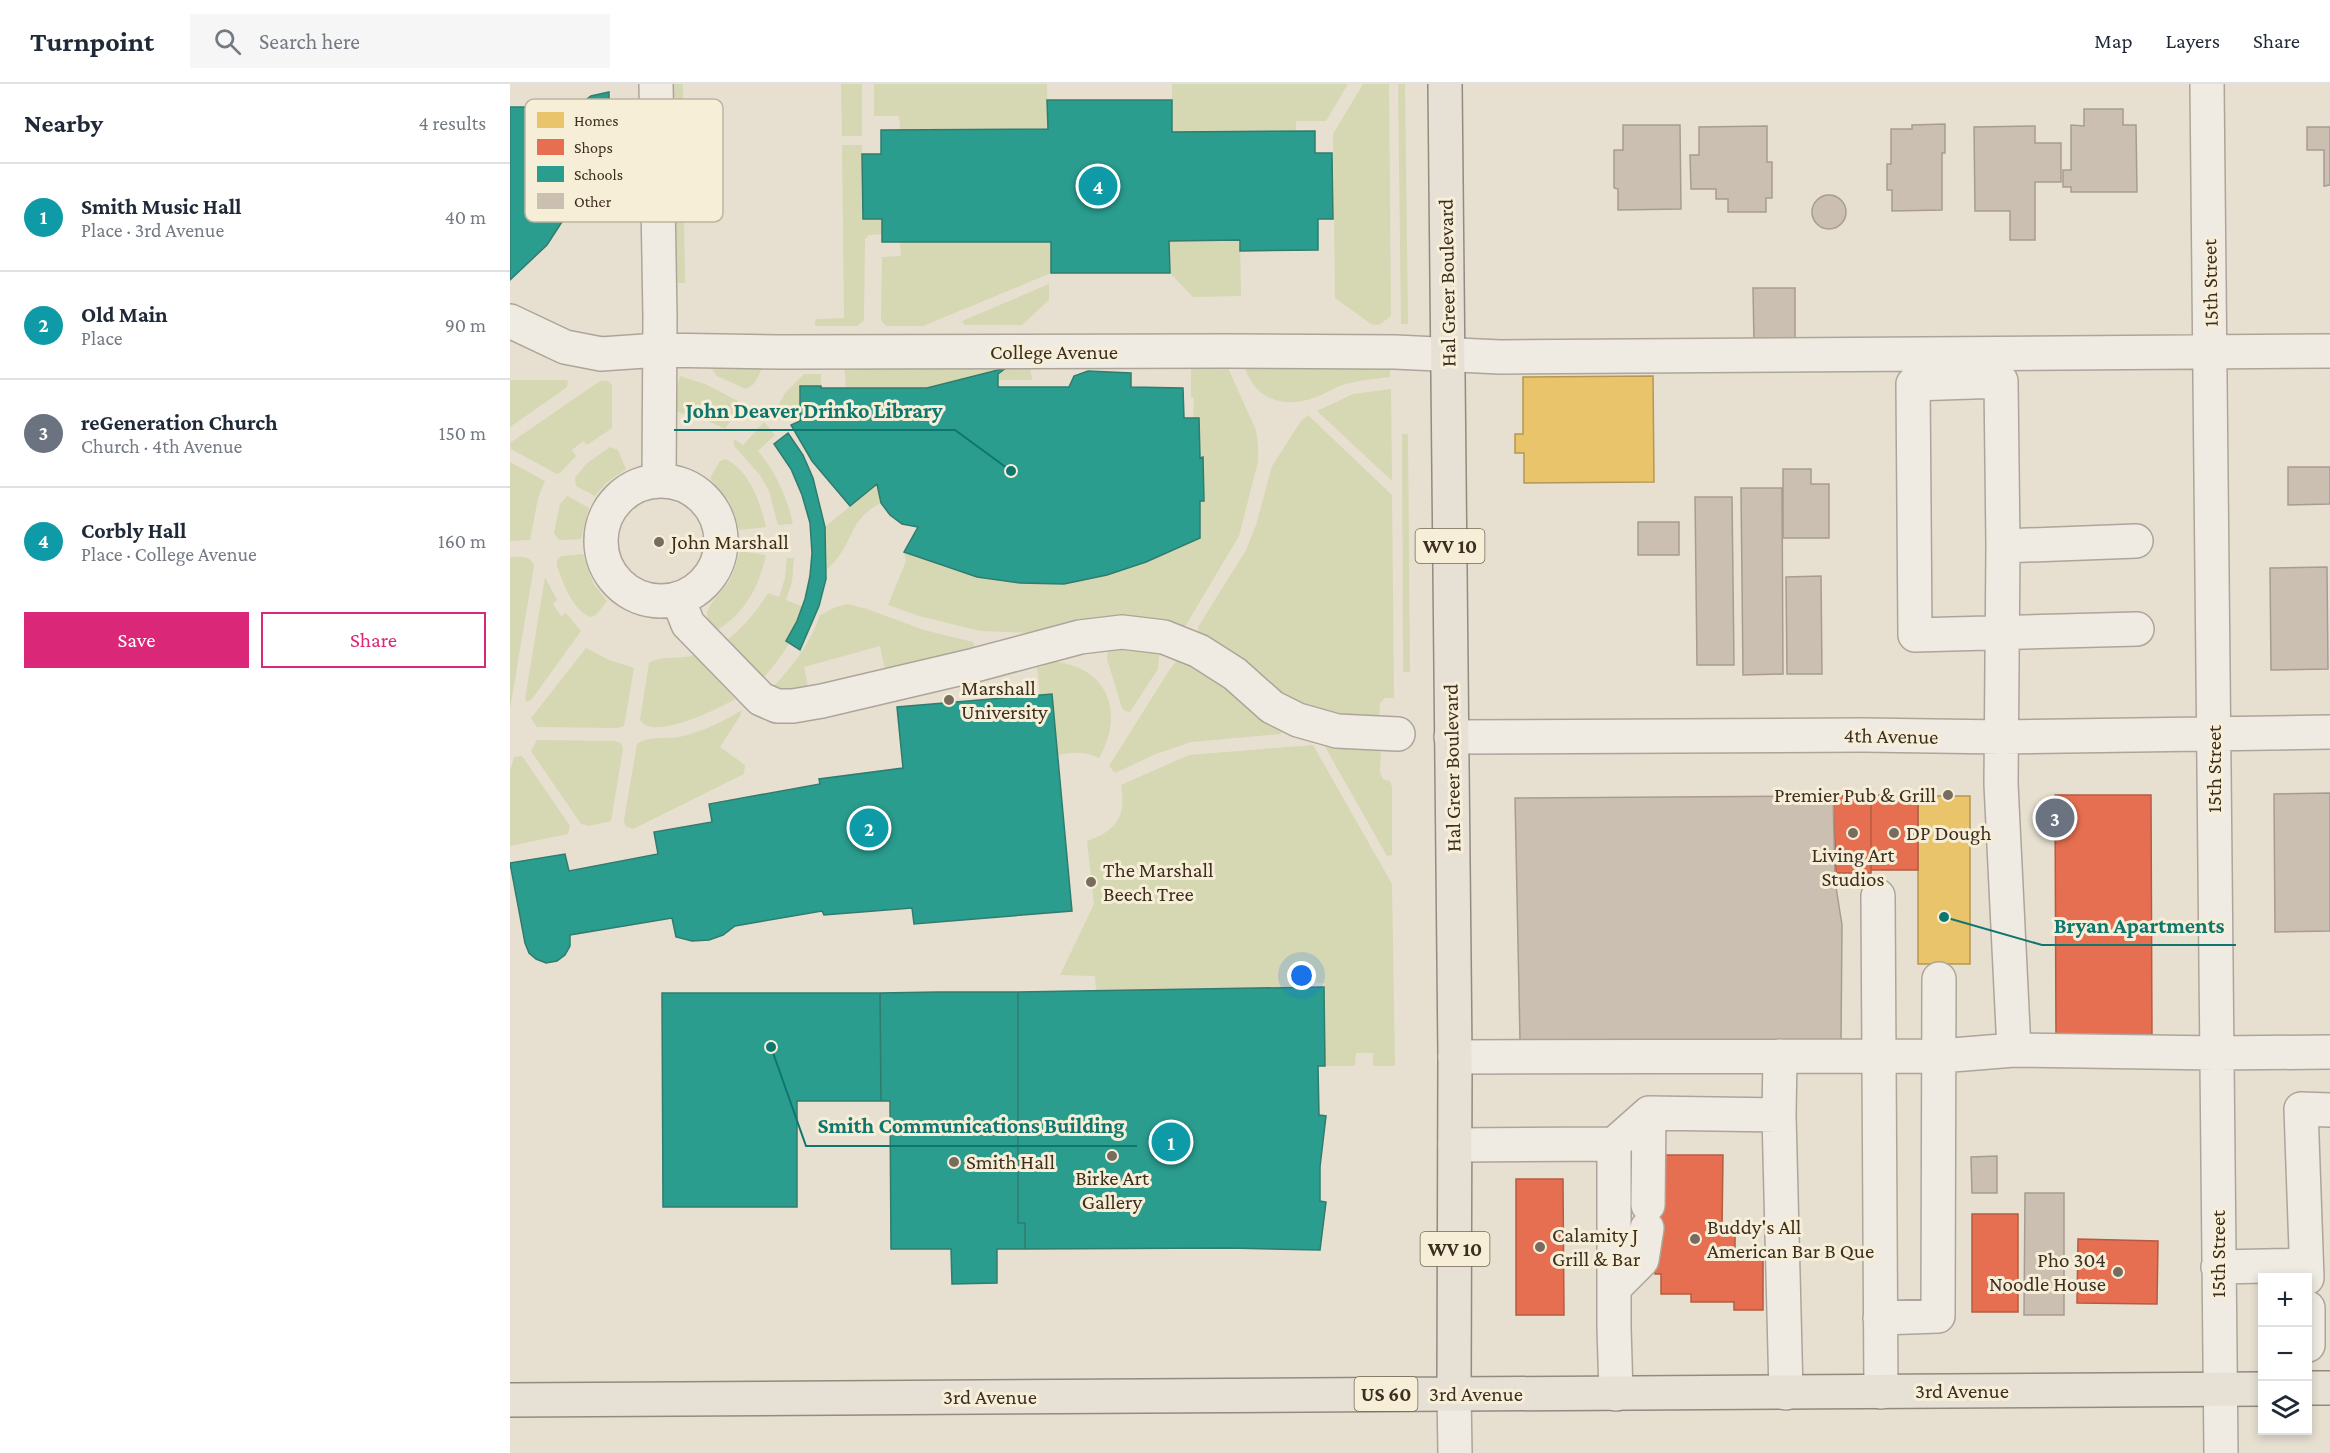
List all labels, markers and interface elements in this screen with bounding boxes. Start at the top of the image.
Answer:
search box [190,14,610,68]
icon: search [211,25,244,58]
text: Turnpoint [30,26,154,57]
text: Search here [259,29,360,54]
text: Map [2094,29,2133,53]
text: Layers [2166,29,2220,53]
text: Share [2253,29,2300,53]
legend [525,99,723,222]
text: Nearby [24,109,103,138]
text: 4 results [419,112,486,134]
text: Homes [574,112,619,129]
text: Shops [574,139,613,157]
pin: 4 [1078,164,1118,208]
text: Schools [574,166,623,183]
text: Other [574,193,612,210]
text: Smith Music Hall [81,194,241,219]
street label: Hal Greer Boulevard [1434,199,1460,367]
text: 1 [40,206,47,228]
text: 40 m [445,206,486,228]
text: Place · 3rd Avenue [81,219,224,241]
street label: 15th Street [2197,238,2223,327]
text: Old Main [81,302,168,327]
text: 2 [38,314,49,336]
text: 90 m [445,314,486,336]
text: Place [81,327,123,349]
street label: College Avenue [990,340,1118,364]
callout: John Deaver Drinko Library [674,390,955,430]
text: John Deaver Drinko Library [683,398,943,423]
text: reGeneration Church [81,410,278,435]
text: 3 [39,422,48,444]
text: 150 m [439,422,486,444]
text: Church · 4th Avenue [81,435,242,457]
text: Corbly Hall [81,518,186,543]
road number: WV 10 [1416,529,1484,563]
text: 4 [38,530,49,552]
text: 160 m [438,530,486,552]
place label: John Marshall [669,530,789,554]
marker: John Marshall [652,535,666,549]
text: Place · College Avenue [81,543,257,565]
button: Save [24,612,249,668]
button: Share [261,612,486,668]
place label: Marshall University [961,676,1048,724]
street label: Hal Greer Boulevard [1439,684,1465,852]
marker: Marshall University [942,693,956,707]
street label: 4th Avenue [1843,723,1939,749]
street label: 15th Street [2202,724,2226,813]
place label: Premier Pub & Grill [1774,783,1936,807]
marker: Premier Pub & Grill [1941,788,1955,802]
pin: 3 [2036,796,2074,840]
pin: 2 [850,806,888,850]
place label: DP Dough [1906,821,1991,845]
marker: Living Art Studios [1846,826,1860,840]
marker: DP Dough [1887,826,1901,840]
place label: Living Art Studios [1812,843,1896,891]
place label: The Marshall Beech Tree [1103,858,1214,906]
marker: The Marshall Beech Tree [1084,875,1098,889]
callout: Bryan Apartments [2042,905,2236,945]
text: Bryan Apartments [2054,913,2224,938]
your location [1287,961,1316,990]
callout: Smith Communications Building [806,1106,1137,1146]
text: Smith Communications Building [818,1113,1124,1138]
pin: 1 [1152,1120,1190,1164]
marker: Birke Art Gallery [1105,1149,1119,1163]
place label: Smith Hall [966,1150,1055,1174]
marker: Smith Hall [947,1155,961,1169]
place label: Birke Art Gallery [1075,1166,1150,1214]
street label: 15th Street [2206,1209,2230,1298]
place label: Buddy's All American Bar B Que [1707,1215,1874,1263]
place label: Calamity J Grill & Bar [1552,1223,1641,1271]
road number: WV 10 [1420,1232,1490,1266]
marker: Buddy's All American Bar B Que [1688,1232,1702,1246]
marker: Calamity J Grill & Bar [1533,1240,1547,1254]
place label: Pho 304 Noodle House [1989,1248,2106,1296]
marker: Pho 304 Noodle House [2111,1265,2125,1279]
map controls [2258,1273,2312,1435]
button: + [2258,1273,2312,1327]
button: − [2258,1327,2312,1381]
road number: US 60 [1354,1377,1418,1411]
street label: 3rd Avenue [1915,1379,2009,1403]
button: layers [2258,1381,2312,1435]
street label: 3rd Avenue [1429,1382,1523,1406]
street label: 3rd Avenue [943,1385,1037,1409]

